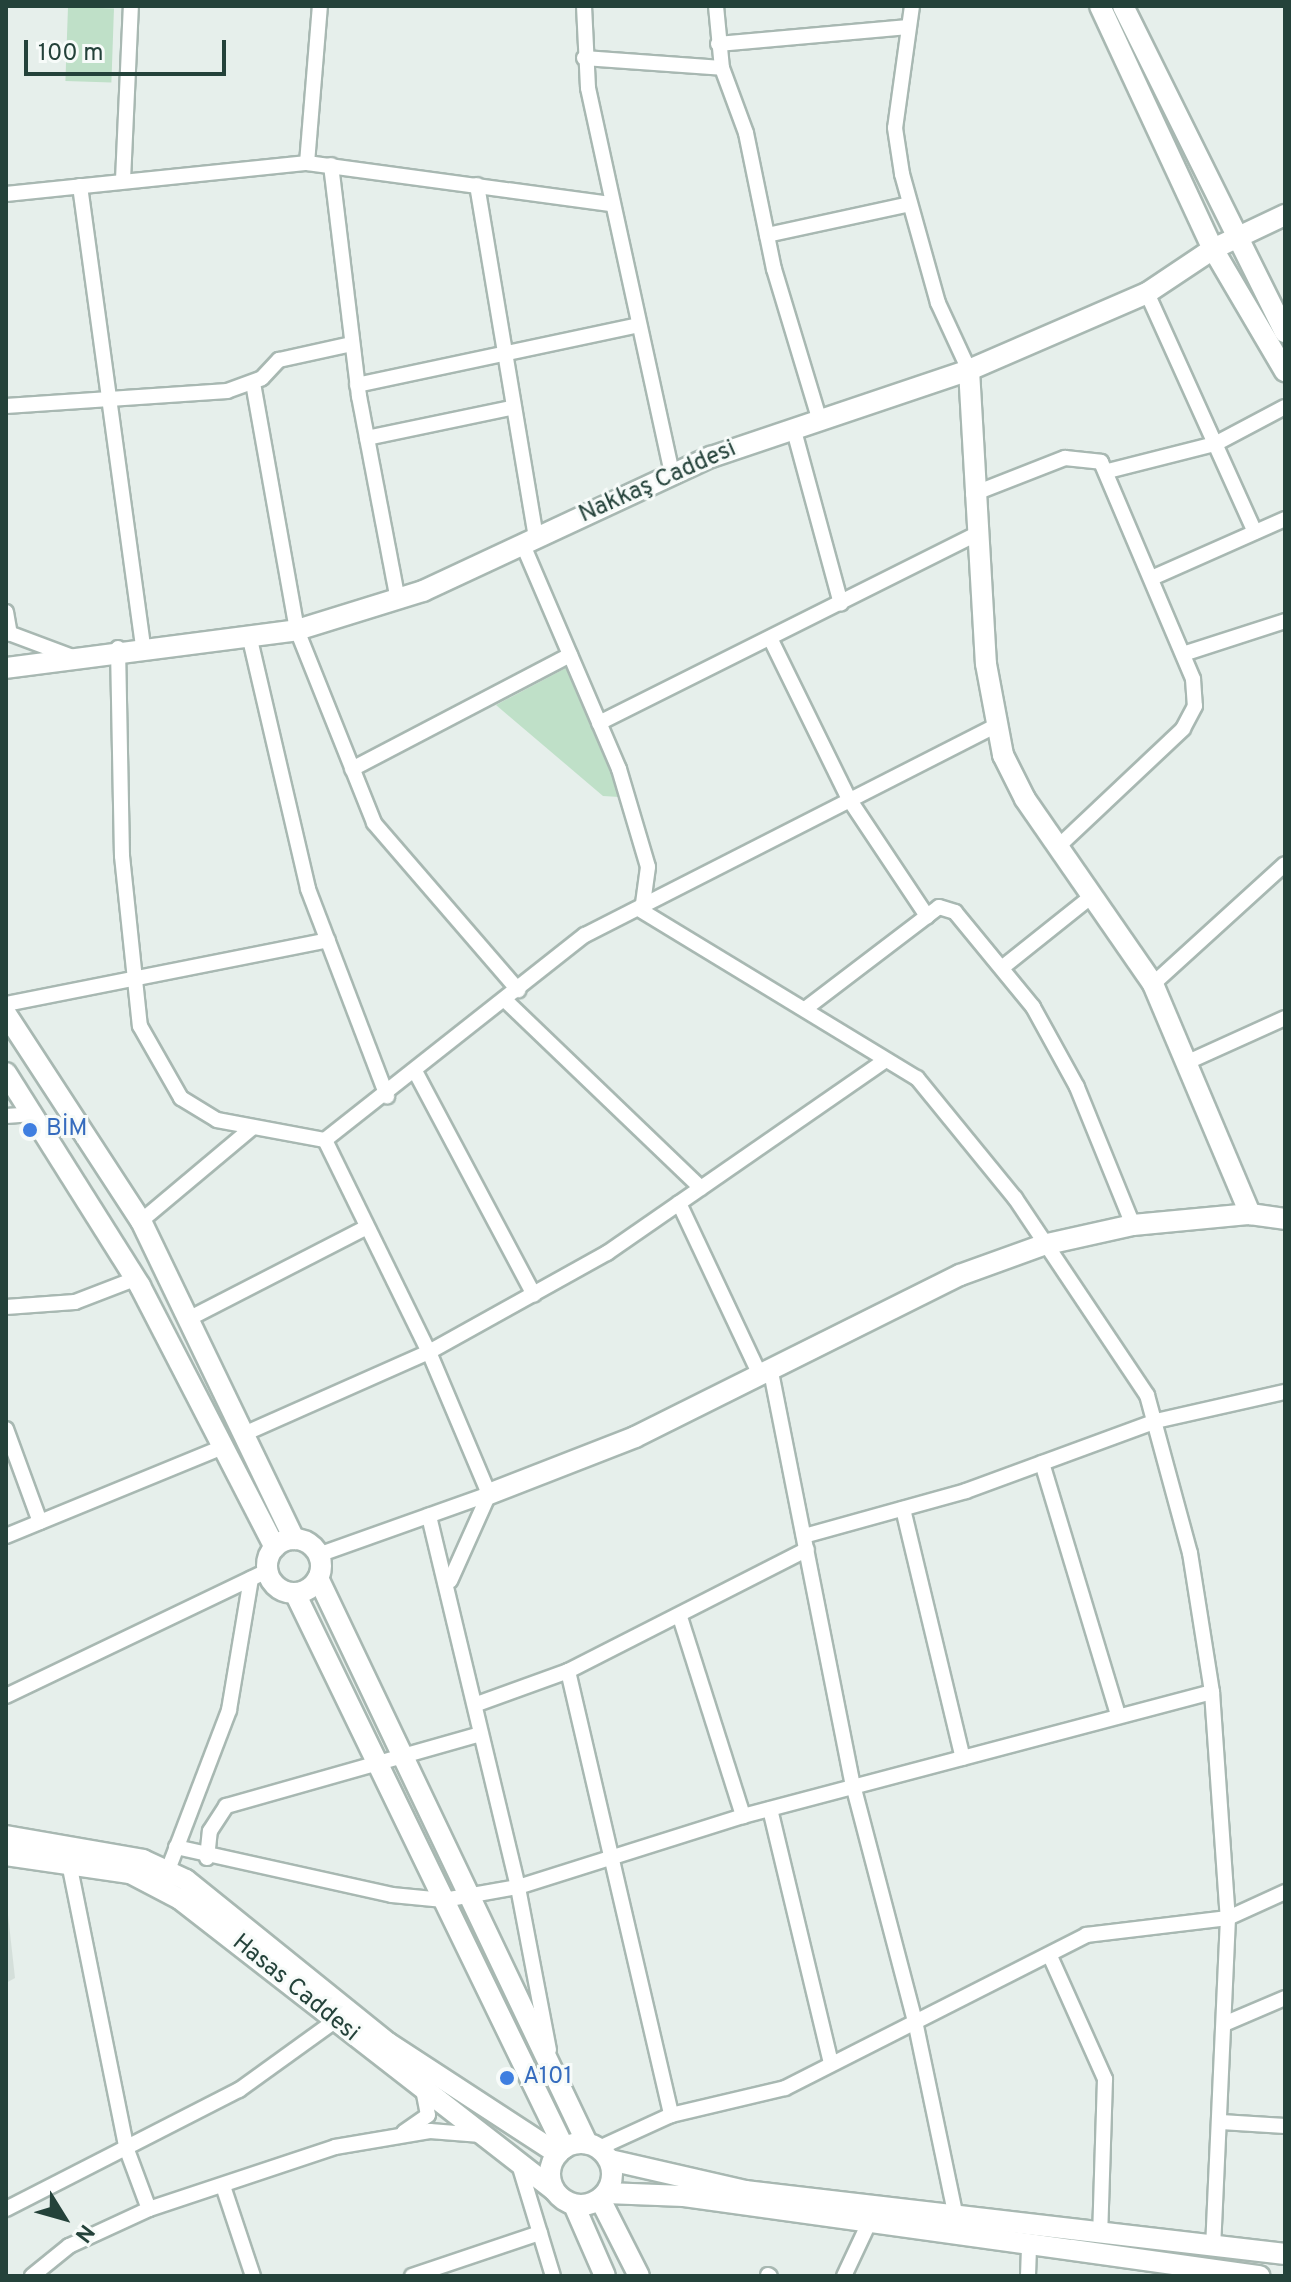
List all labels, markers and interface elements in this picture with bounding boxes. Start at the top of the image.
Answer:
scale bar [28,24,230,74]
text: 100 m [38,39,104,69]
street label: Nakkaş Caddesi [575,436,741,530]
place label: BİM [46,1116,88,1144]
marker: BİM [21,1121,39,1139]
street label: Hasas Caddesi [226,1929,364,2049]
place label: A101 [523,2064,572,2092]
marker: A101 [498,2069,516,2087]
north arrow [24,2178,104,2258]
text: N [68,2218,99,2247]

